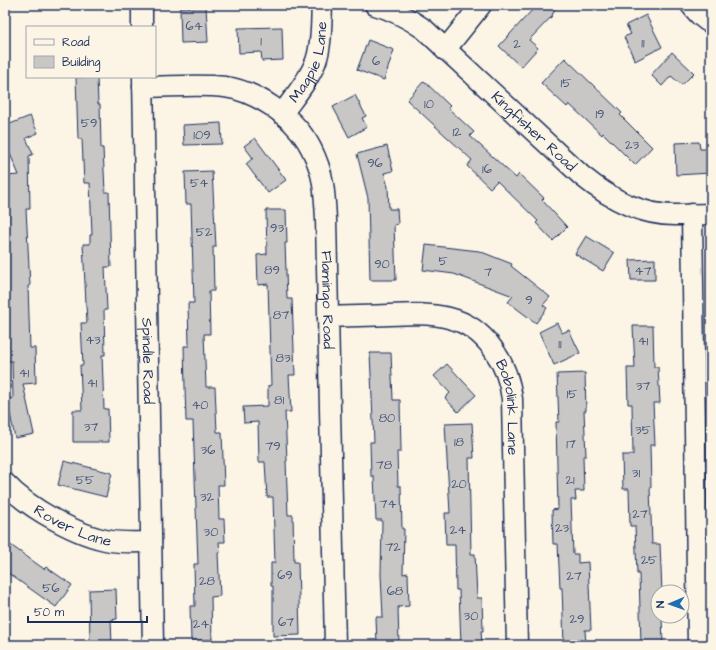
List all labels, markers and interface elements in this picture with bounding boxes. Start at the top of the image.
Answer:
house number: 64 [186,17,203,35]
street label: Magpie Lane [284,21,332,107]
legend [26,26,156,78]
house number: 1 [260,32,262,50]
text: Road [62,34,90,51]
house number: 11 [641,34,645,52]
house number: 2 [513,35,521,53]
house number: 6 [372,52,380,70]
text: Building [62,54,100,72]
house number: 15 [561,74,571,92]
street label: Kingfisher Road [486,87,581,177]
house number: 10 [424,95,434,113]
house number: 19 [595,105,605,123]
house number: 59 [81,114,97,132]
house number: 12 [452,123,462,141]
house number: 109 [193,126,211,144]
house number: 23 [625,136,639,154]
house number: 96 [367,154,383,172]
house number: 16 [482,160,492,178]
house number: 54 [190,174,208,192]
house number: 93 [270,219,284,237]
house number: 52 [196,223,213,241]
street label: Flamingo Road [316,250,339,350]
house number: 5 [438,252,448,270]
house number: 90 [374,255,390,273]
house number: 89 [264,261,280,279]
house number: 47 [635,262,651,280]
house number: 7 [484,263,492,281]
house number: 9 [525,291,533,309]
house number: 87 [273,306,289,324]
street label: Spindle Road [136,318,159,405]
house number: 43 [85,331,101,349]
house number: 41 [638,332,649,350]
house number: 11 [558,335,562,353]
house number: 83 [275,349,291,367]
street label: Bobolink Lane [490,356,523,455]
house number: 41 [19,364,30,382]
house number: 41 [87,374,98,392]
house number: 37 [636,377,650,395]
house number: 15 [567,385,577,403]
house number: 81 [274,391,284,409]
house number: 40 [191,396,209,414]
house number: 80 [379,409,395,427]
house number: 37 [84,418,98,436]
house number: 35 [635,421,651,439]
house number: 18 [454,433,465,451]
house number: 17 [566,435,576,453]
house number: 79 [265,437,281,455]
house number: 36 [201,441,215,459]
house number: 78 [376,456,393,474]
house number: 31 [632,464,640,482]
house number: 55 [76,471,94,489]
house number: 21 [565,471,575,489]
house number: 20 [451,475,467,493]
house number: 32 [200,488,215,506]
house number: 74 [380,495,397,513]
street label: Rover Lane [29,500,113,552]
house number: 27 [632,505,648,523]
house number: 23 [555,519,569,537]
house number: 24 [450,521,466,539]
house number: 30 [204,523,218,541]
house number: 72 [385,538,401,556]
house number: 25 [641,551,657,569]
house number: 69 [277,566,293,584]
house number: 27 [566,567,582,585]
house number: 28 [199,572,216,590]
house number: 56 [42,579,60,597]
house number: 68 [387,582,404,600]
north arrow [650,584,690,624]
scale bar [28,598,147,624]
text: N [653,601,668,608]
text: 50 m [34,604,65,621]
house number: 30 [464,607,478,625]
house number: 29 [570,610,584,628]
house number: 67 [278,613,294,631]
house number: 24 [193,615,209,633]

